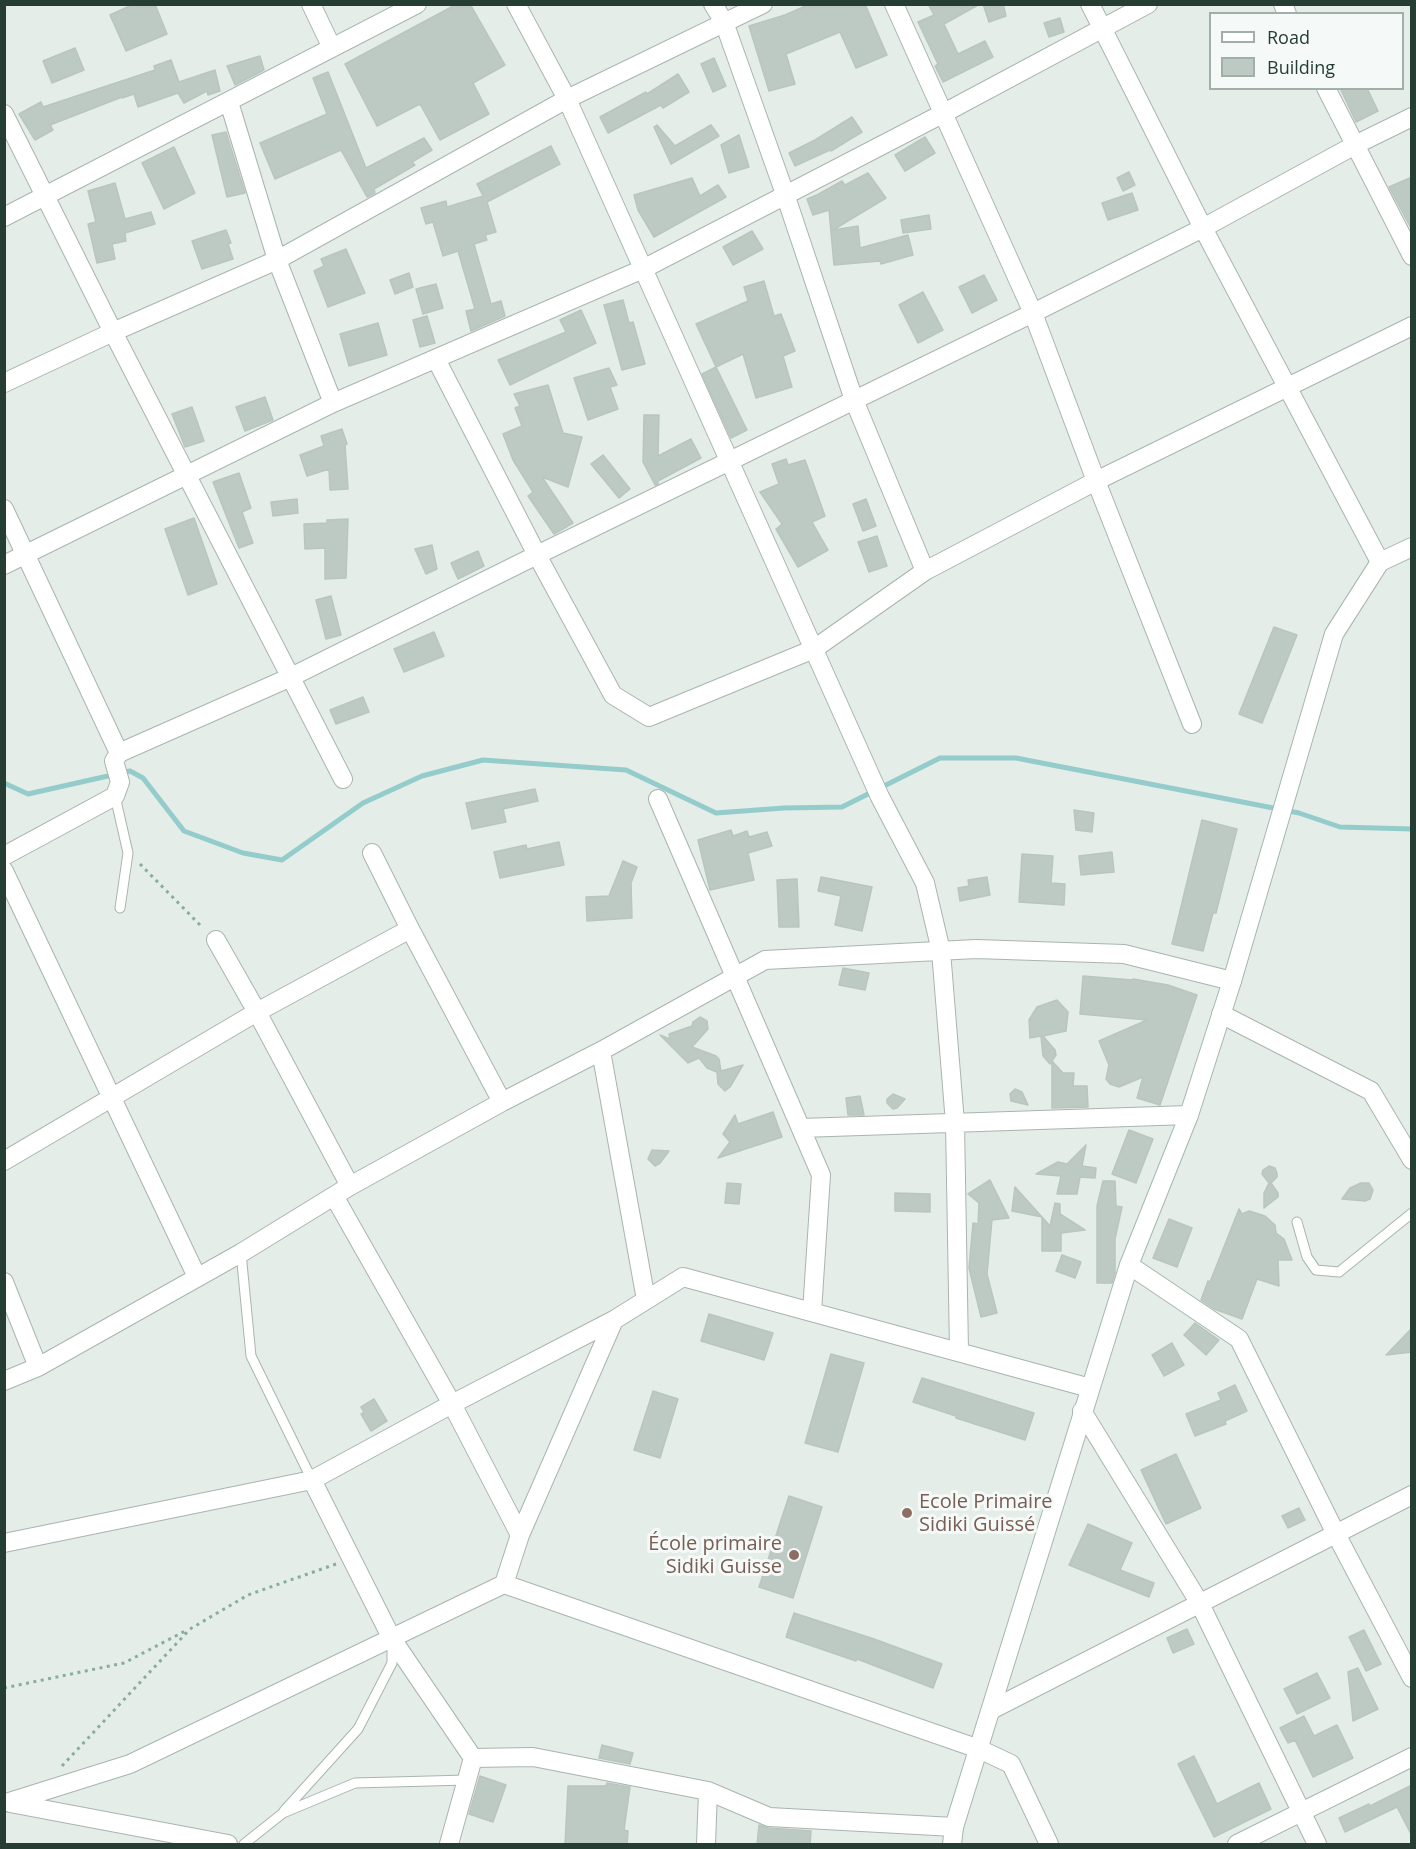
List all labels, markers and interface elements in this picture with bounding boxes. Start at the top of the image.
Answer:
legend [1209,12,1404,90]
text: Road [1267,25,1310,49]
text: Building [1267,55,1335,79]
place label: Ecole Primaire Sidiki Guissé [919,1490,1053,1537]
marker: Ecole Primaire Sidiki Guissé [900,1506,914,1520]
place label: École primaire Sidiki Guisse [648,1532,782,1579]
marker: École primaire Sidiki Guisse [787,1548,801,1562]

